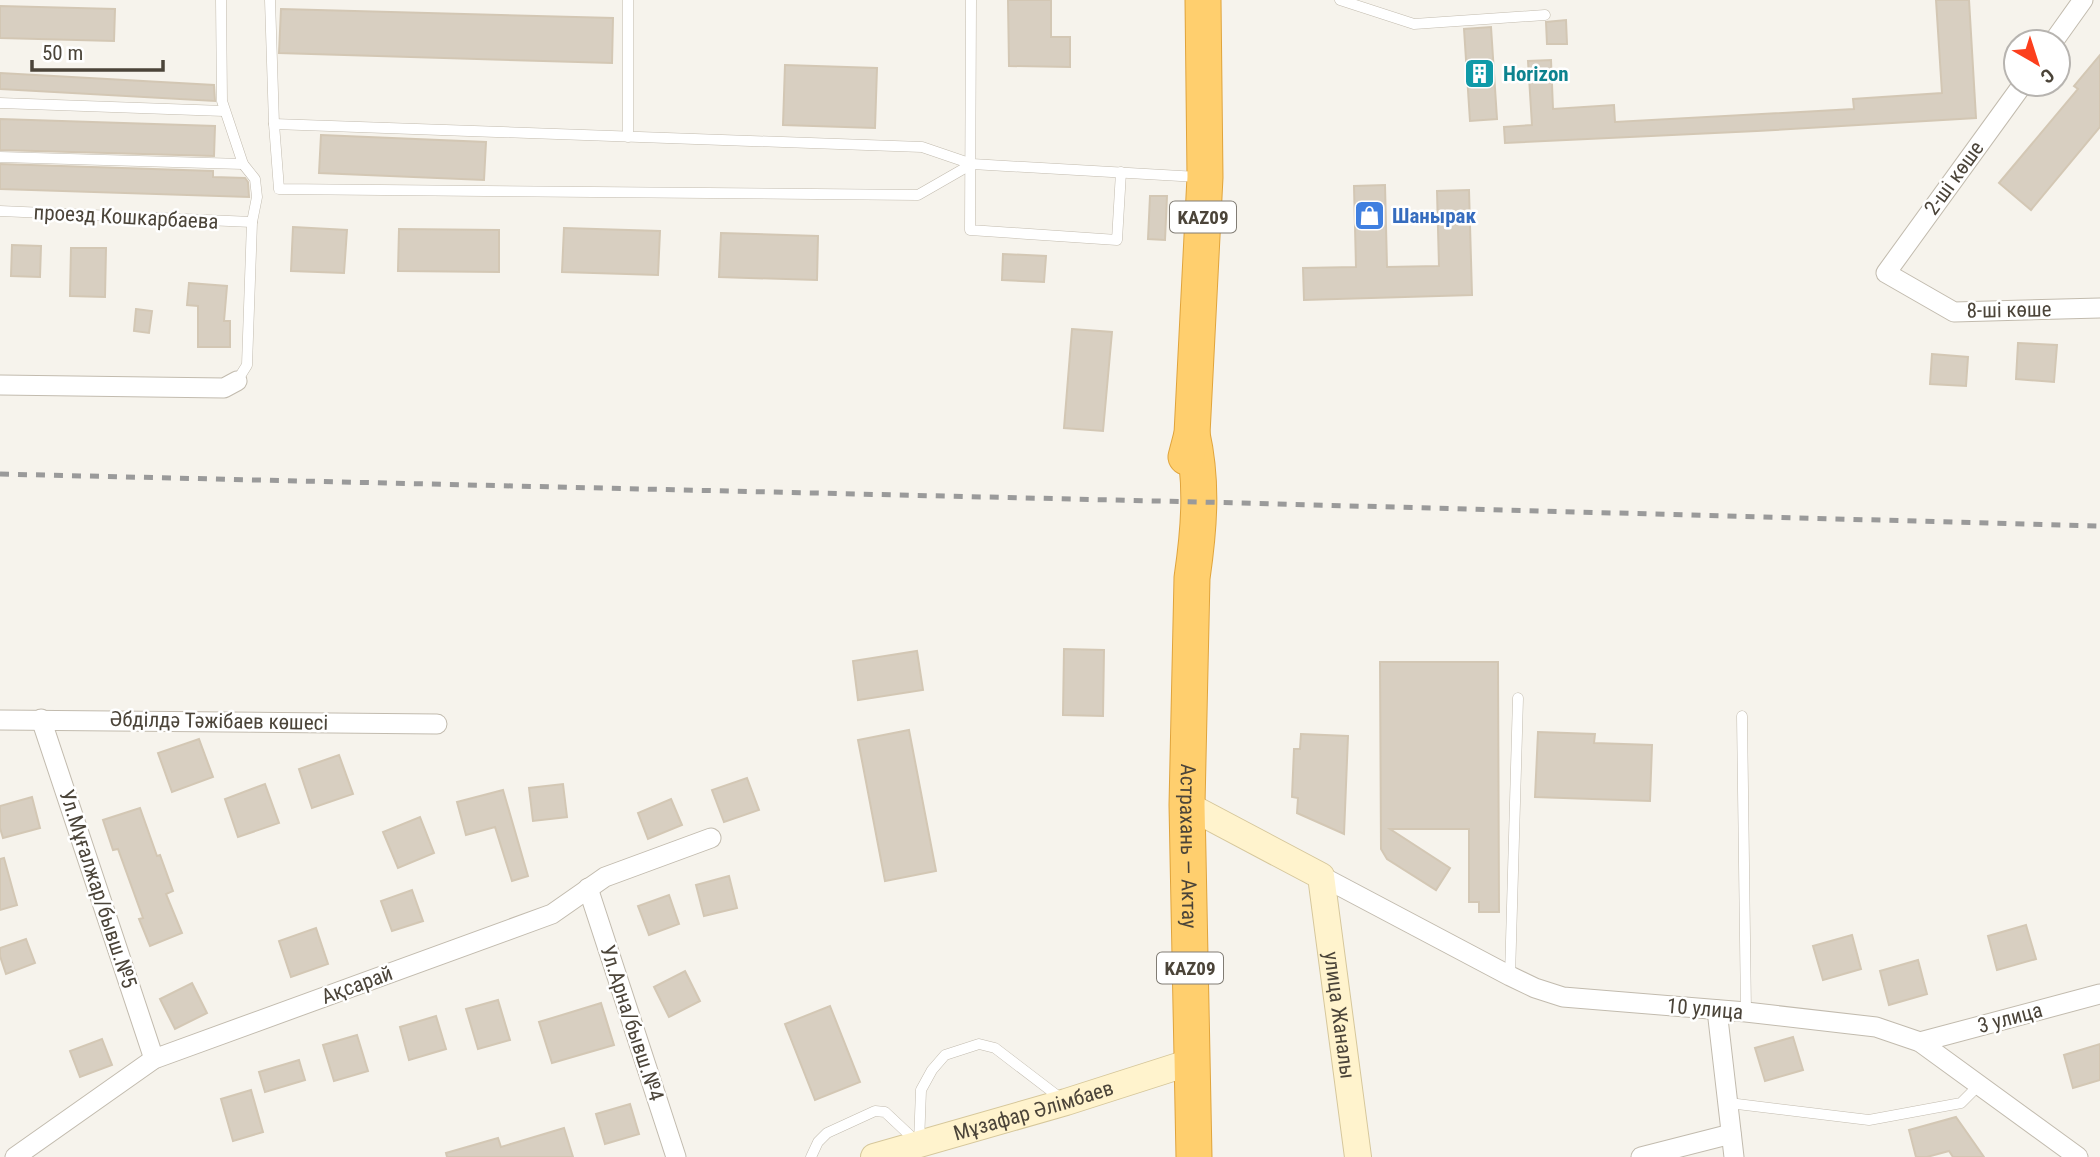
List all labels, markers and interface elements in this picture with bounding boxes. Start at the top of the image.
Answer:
scale bar [32,28,163,72]
north arrow [2002,28,2072,98]
text: 50 m [42,41,83,65]
building icon: Horizon [1463,57,1497,91]
place label: Horizon [1503,62,1569,86]
text: С [2036,63,2059,88]
street label: 2-ші көше [1919,136,1989,219]
shop icon: Шанырак [1352,199,1386,233]
street label: проезд Кошкарбаева [33,200,219,234]
road number: KAZ09 [1170,202,1236,232]
place label: Шанырак [1392,204,1477,228]
street label: 8-шi көше [1966,297,2052,323]
street label: Әбділдә Тәжібаев көшесі [110,707,328,735]
street label: Астрахань — Актау [1175,763,1201,929]
street label: Ул.Мұғалжар/бывш.№5 [55,787,141,991]
street label: Ул.Арна/бывш.№4 [595,942,669,1104]
street label: улица Жаналы [1319,950,1360,1080]
road number: KAZ09 [1157,952,1223,984]
street label: Ақсарай [318,961,396,1009]
street label: 10 улица [1666,994,1744,1024]
street label: 3 улица [1975,998,2045,1038]
street label: Мұзафар Әлімбаев [951,1076,1116,1146]

